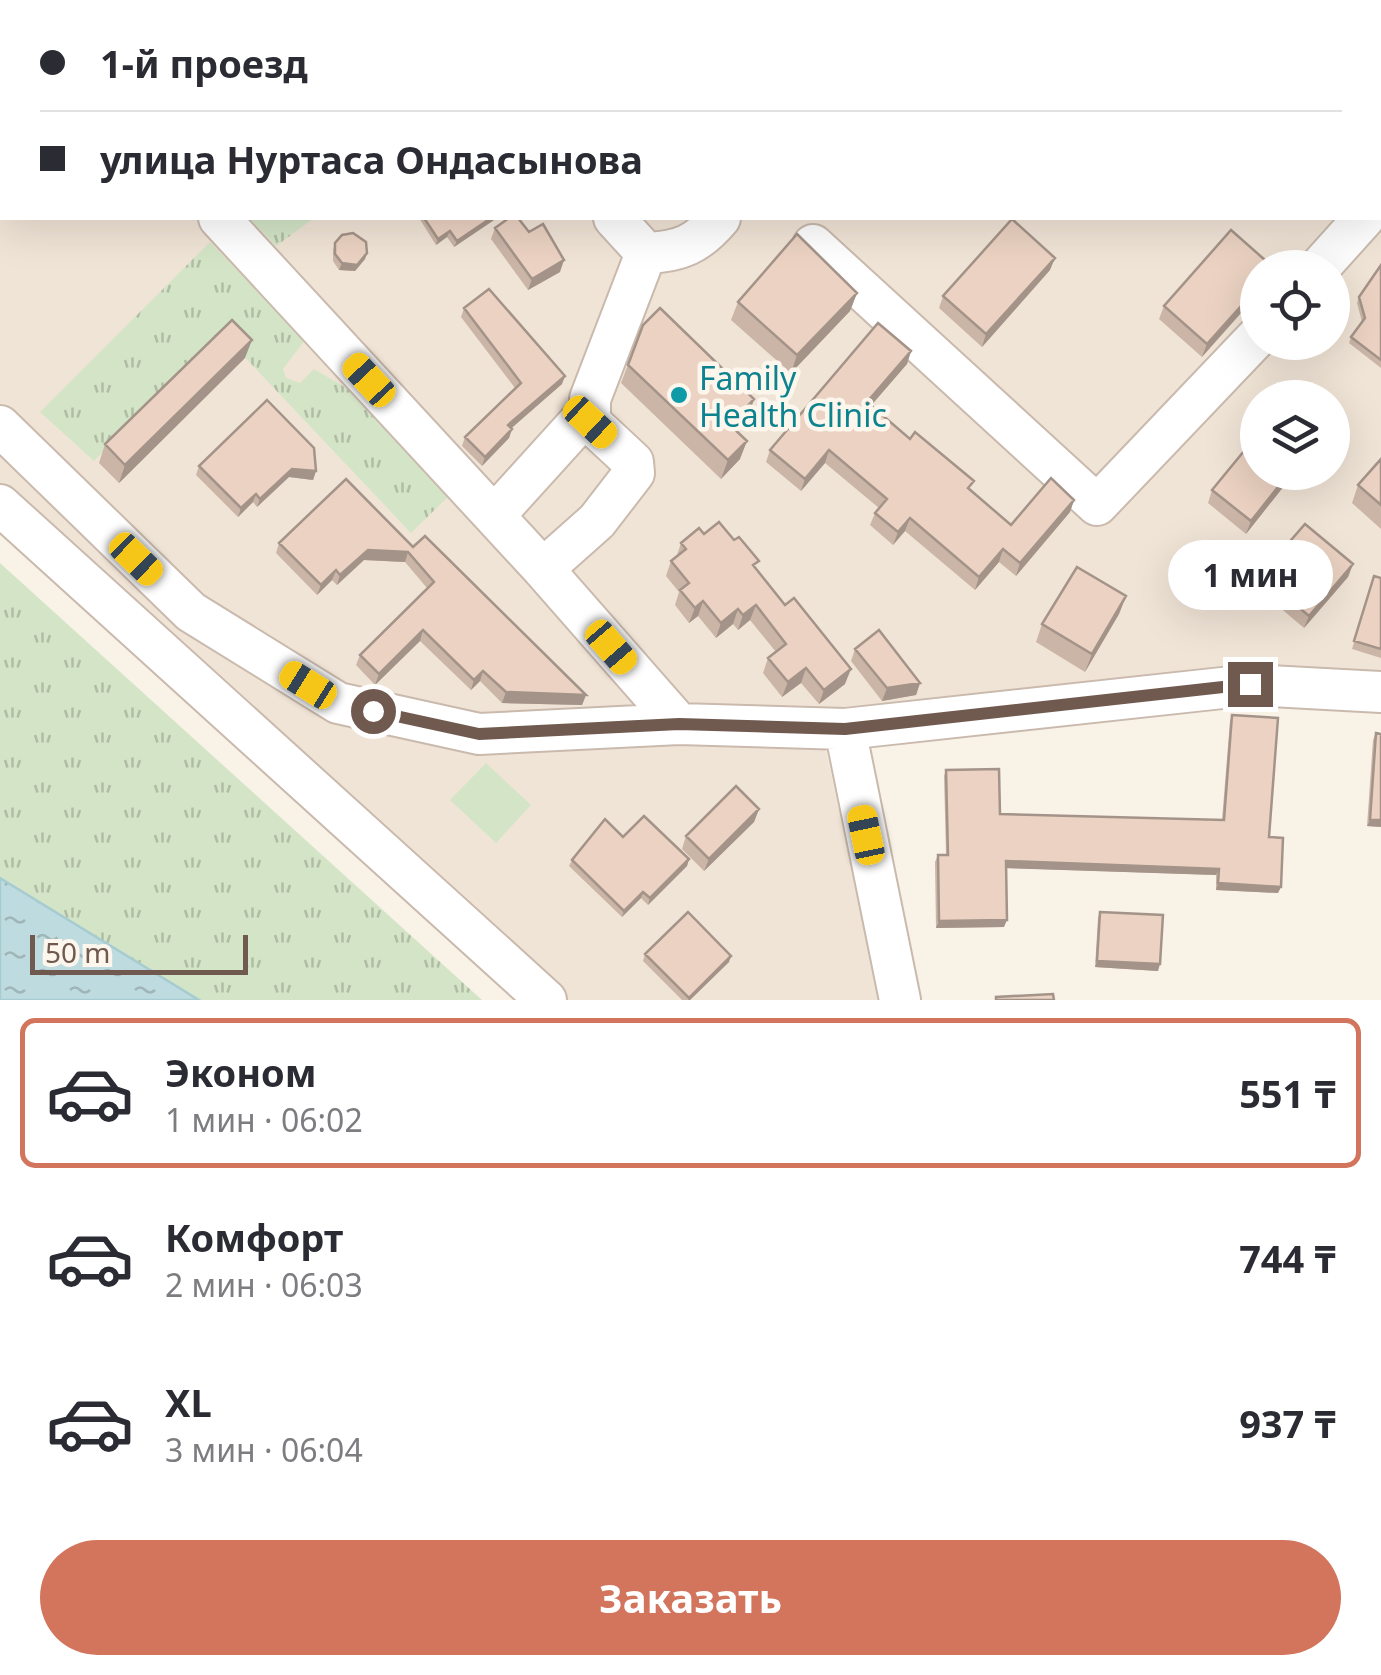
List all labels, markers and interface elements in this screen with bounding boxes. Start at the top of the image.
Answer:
text: 1-й проезд [100,37,308,89]
text: улица Нуртаса Ондасынова [100,133,643,185]
map controls [1240,250,1350,490]
button: locate [1240,250,1350,360]
car [338,348,400,412]
place label: Family Health Clinic [699,356,887,436]
button: layers [1240,380,1350,490]
marker: Family Health Clinic [668,384,690,406]
car [558,391,622,453]
car [104,527,168,591]
callout: 1 мин [1168,539,1332,609]
text: 1 мин [1203,553,1298,596]
car [580,615,642,679]
car [275,656,341,714]
route end [1228,662,1273,707]
route start [351,689,396,734]
car [845,803,887,867]
scale bar [30,930,248,974]
text: 50 m [45,933,111,971]
text: Эконом [165,1046,317,1098]
icon: car [45,1048,135,1138]
text: 551 ₸ [1239,1067,1336,1119]
text: 1 мин · 06:02 [165,1098,363,1141]
text: Комфорт [165,1211,343,1263]
icon: car [45,1213,135,1303]
text: 744 ₸ [1239,1232,1336,1284]
text: 2 мин · 06:03 [165,1263,363,1306]
text: XL [165,1376,212,1428]
icon: car [45,1378,135,1468]
text: 937 ₸ [1239,1397,1336,1449]
text: 3 мин · 06:04 [165,1428,363,1471]
button: Заказать [40,1540,1341,1655]

